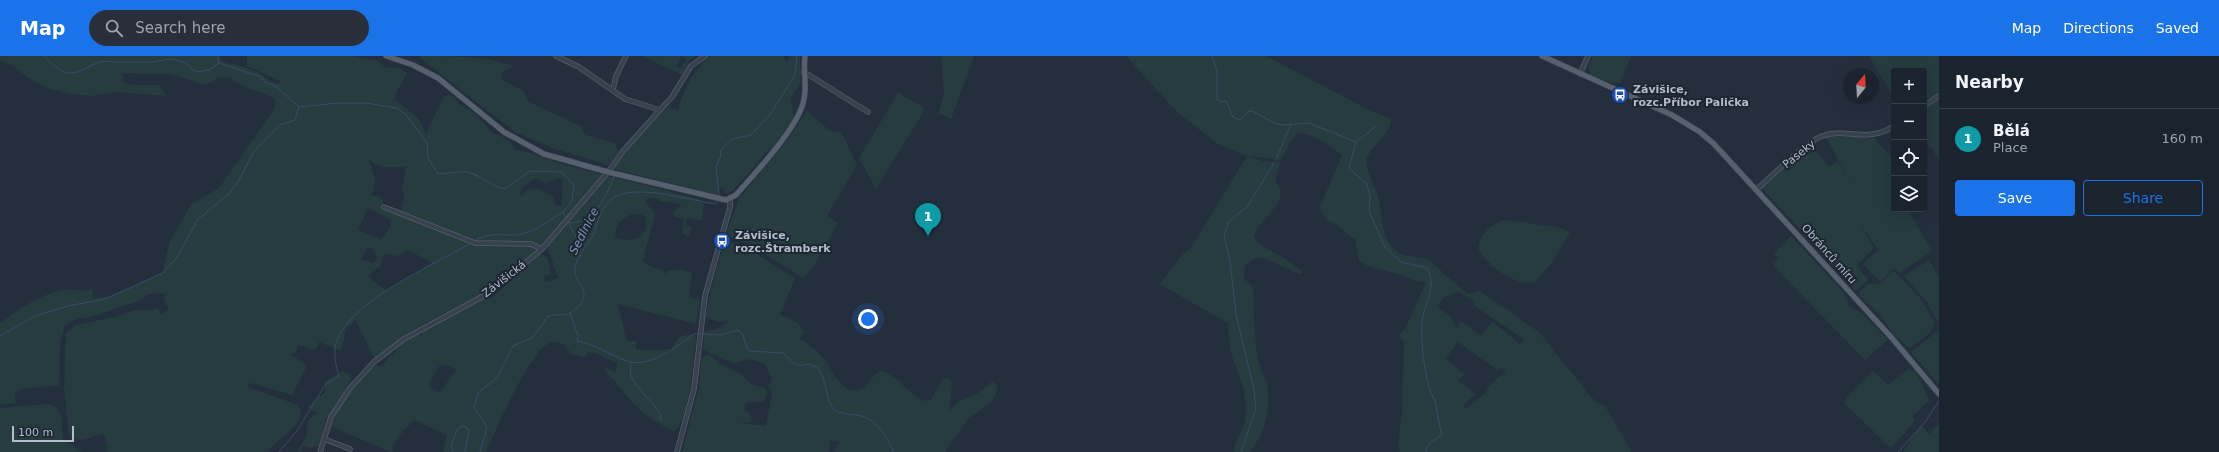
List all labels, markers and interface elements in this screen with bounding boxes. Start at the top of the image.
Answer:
search box [89,10,369,46]
text: Map [20,17,65,39]
icon: search [103,17,125,39]
text: Search here [135,19,225,37]
text: Map [2012,20,2041,36]
text: Directions [2063,20,2134,36]
text: Saved [2156,20,2199,36]
north arrow [1843,68,1879,104]
map controls [1891,68,1927,212]
button: + [1891,68,1927,104]
text: Nearby [1955,72,2024,92]
place label: Závišice, rozc.Příbor Palička [1633,83,1749,109]
bus stop icon: Závišice, rozc.Příbor Palička [1610,85,1630,105]
button: − [1891,104,1927,140]
text: Bělá [1993,122,2030,140]
text: 1 [1963,131,1973,146]
text: 160 m [2161,131,2203,146]
street label: Paseky [1780,137,1818,171]
button: locate [1891,140,1927,176]
text: Place [1993,140,2028,155]
button: layers [1891,176,1927,212]
button: Save [1955,180,2075,216]
button: Share [2083,180,2203,216]
pin: 1 [915,203,941,236]
water label: Sedlnice [566,205,602,257]
street label: Obránců míru [1799,222,1859,286]
place label: Závišice, rozc.Štramberk [735,229,831,255]
bus stop icon: Závišice, rozc.Štramberk [712,231,732,251]
street label: Závišická [480,258,528,300]
your location [858,309,878,329]
scale bar [12,424,74,443]
text: 100 m [18,426,53,439]

